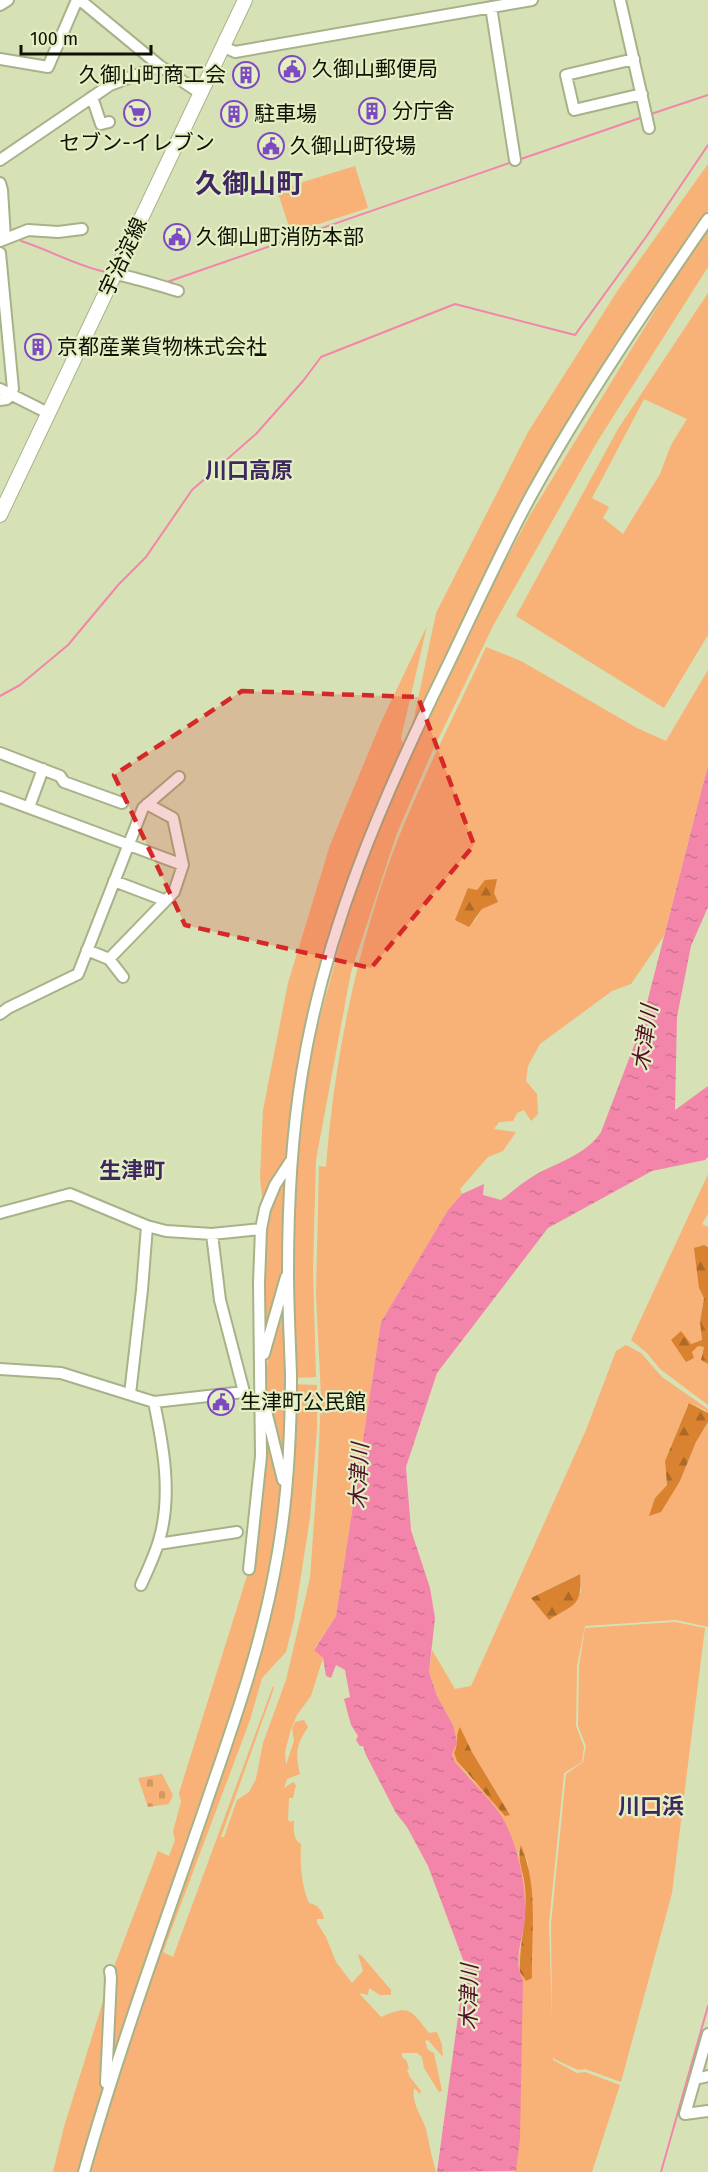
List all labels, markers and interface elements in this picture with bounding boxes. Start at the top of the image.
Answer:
scale bar [21,18,152,56]
text: 100 m [30,28,78,50]
public building icon: 久御山郵便局 [277,54,307,84]
place label: 久御山郵便局 [312,56,438,82]
building icon: 久御山町商工会 [231,60,261,90]
place label: 久御山町商工会 [79,62,226,88]
building icon: 分庁舎 [357,96,387,126]
supermarket icon: セブン-イレブン [122,98,152,128]
place label: 分庁舎 [392,98,455,124]
building icon: 駐車場 [219,99,249,129]
place label: 駐車場 [254,101,317,127]
place label: セブン-イレブン [59,130,215,156]
public building icon: 久御山町役場 [256,131,286,161]
place label: 久御山町役場 [290,133,416,159]
district label: 久御山町 [195,168,303,200]
street label: 宇治淀線 [93,213,153,301]
public building icon: 久御山町消防本部 [162,222,192,252]
place label: 久御山町消防本部 [196,224,364,250]
building icon: 京都産業貨物株式会社 [23,332,53,362]
place label: 京都産業貨物株式会社 [57,334,267,360]
district label: 川口高原 [205,457,293,484]
water label: 木津川 [627,1001,663,1073]
district label: 生津町 [99,1157,165,1184]
public building icon: 生津町公民館 [206,1387,236,1417]
place label: 生津町公民館 [240,1389,366,1415]
water label: 木津川 [344,1441,374,1509]
district label: 川口浜 [618,1793,684,1820]
water label: 木津川 [455,1962,483,2030]

